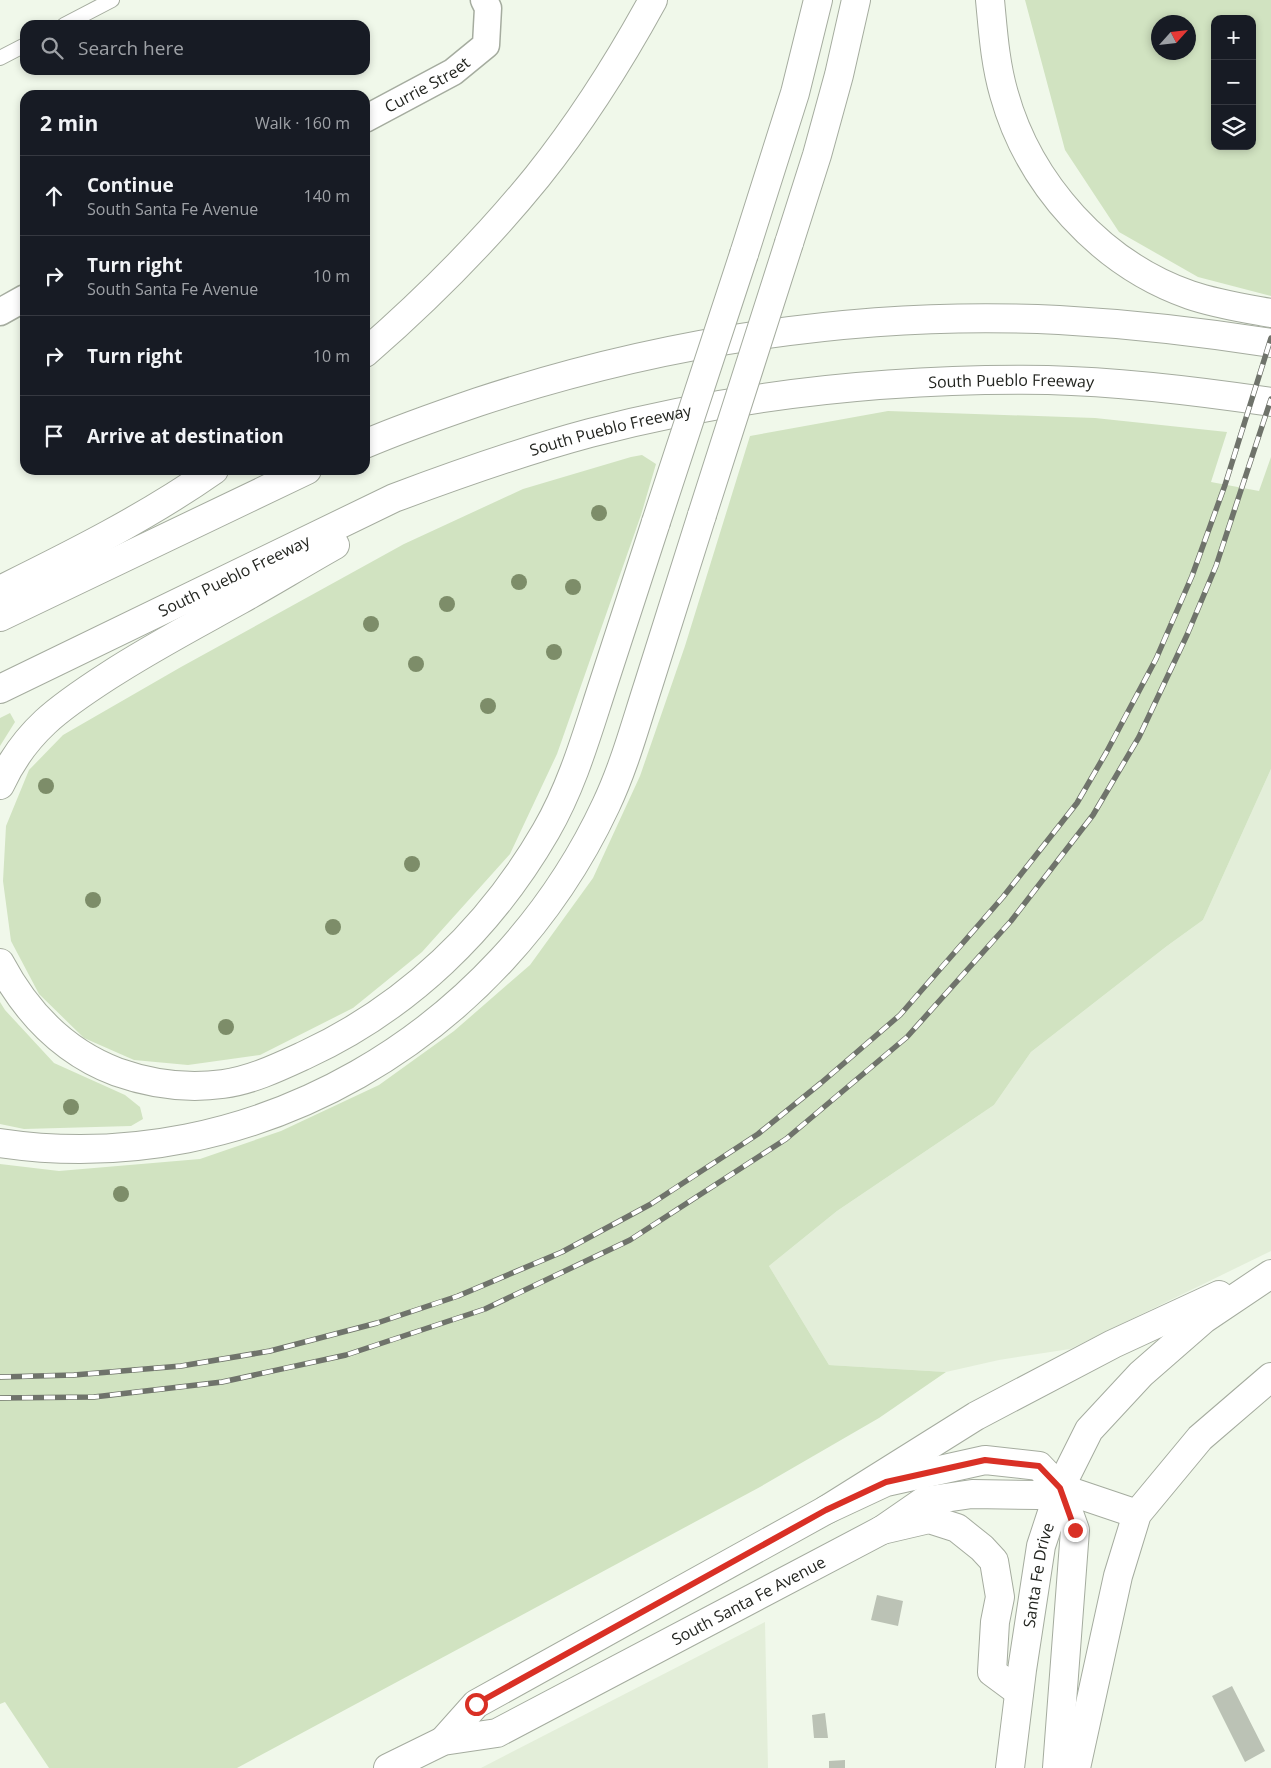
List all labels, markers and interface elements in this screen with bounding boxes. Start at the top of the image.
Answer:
north arrow [1151,15,1196,60]
map controls [1211,15,1256,150]
button: + [1211,15,1256,60]
search box [20,20,370,75]
icon: search [38,34,66,62]
text: Search here [78,35,184,61]
street label: Currie Street [381,51,475,118]
button: − [1211,60,1256,105]
button: layers [1211,105,1256,150]
text: 2 min [40,109,98,137]
text: Walk · 160 m [255,112,350,134]
text: Continue [87,172,174,198]
icon: ahead [40,182,68,210]
text: 140 m [304,185,350,207]
text: South Santa Fe Avenue [87,198,258,220]
text: Turn right [87,252,182,278]
icon: right [40,262,68,290]
text: 10 m [313,265,350,287]
text: South Santa Fe Avenue [87,278,258,300]
icon: right [40,342,68,370]
text: Turn right [87,343,182,369]
text: 10 m [313,345,350,367]
street label: South Pueblo Freeway [928,369,1096,393]
street label: South Pueblo Freeway [527,399,694,461]
icon: arrive [40,422,68,450]
text: Arrive at destination [87,423,284,449]
street label: South Pueblo Freeway [154,529,314,622]
route end [1064,1519,1087,1542]
street label: Santa Fe Drive [1018,1520,1059,1629]
street label: South Santa Fe Avenue [667,1551,829,1650]
route start [465,1693,488,1716]

